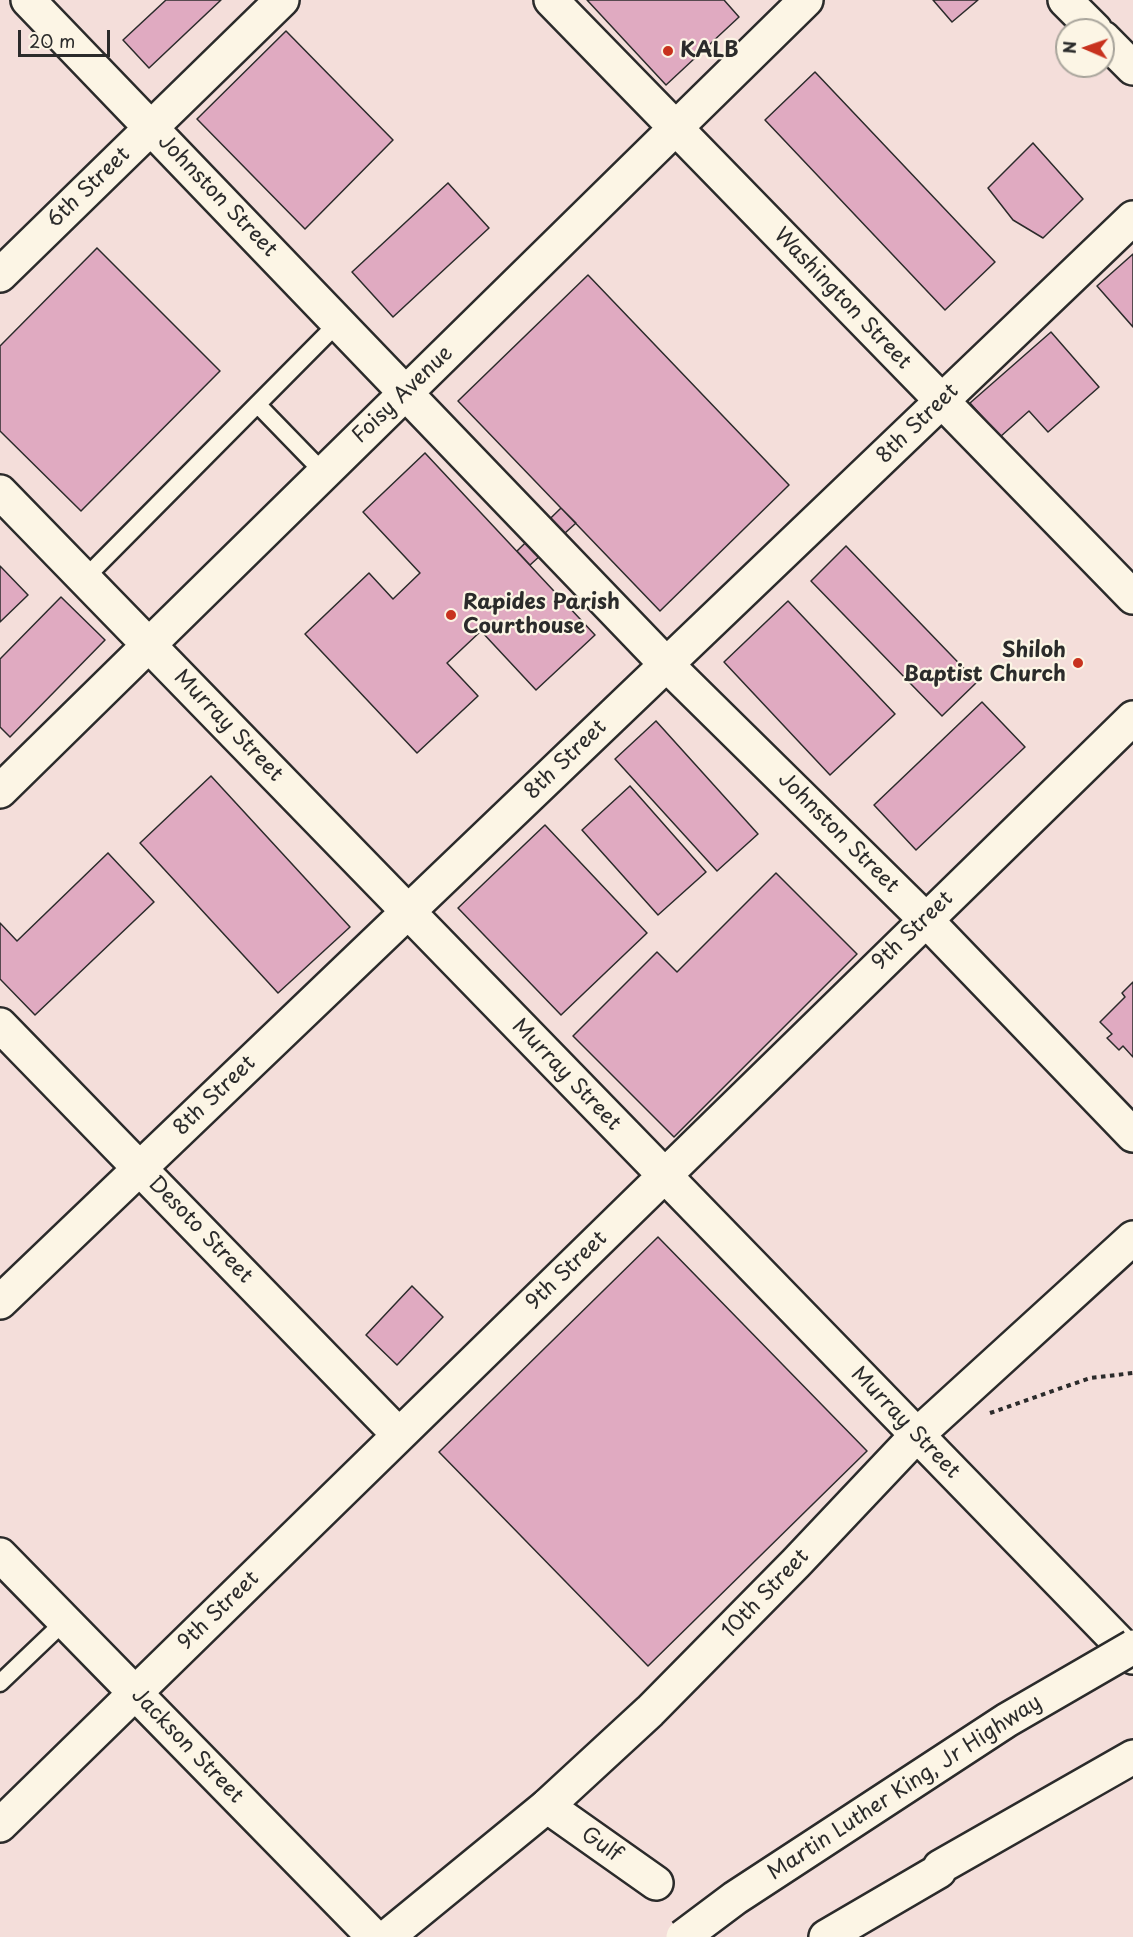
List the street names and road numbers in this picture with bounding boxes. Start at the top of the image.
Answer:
street label: Johnston Street [152,129,282,263]
street label: 6th Street [42,142,136,234]
street label: Washington Street [768,223,916,375]
street label: Foisy Avenue [348,341,458,449]
street label: 8th Street [872,379,964,469]
street label: Murray Street [168,665,288,787]
street label: 8th Street [520,715,612,805]
street label: Johnston Street [772,767,904,899]
street label: 9th Street [867,886,959,976]
street label: Murray Street [506,1014,626,1136]
street label: 8th Street [169,1051,261,1141]
street label: Desoto Street [143,1171,257,1289]
street label: 9th Street [521,1226,613,1316]
street label: Murray Street [845,1362,965,1484]
street label: 10th Street [717,1544,815,1644]
street label: 9th Street [173,1566,265,1656]
street label: Jackson Street [126,1683,248,1809]
street label: Martin Luther King, Jr Highway [764,1690,1046,1886]
street label: Gulf [576,1822,626,1868]

